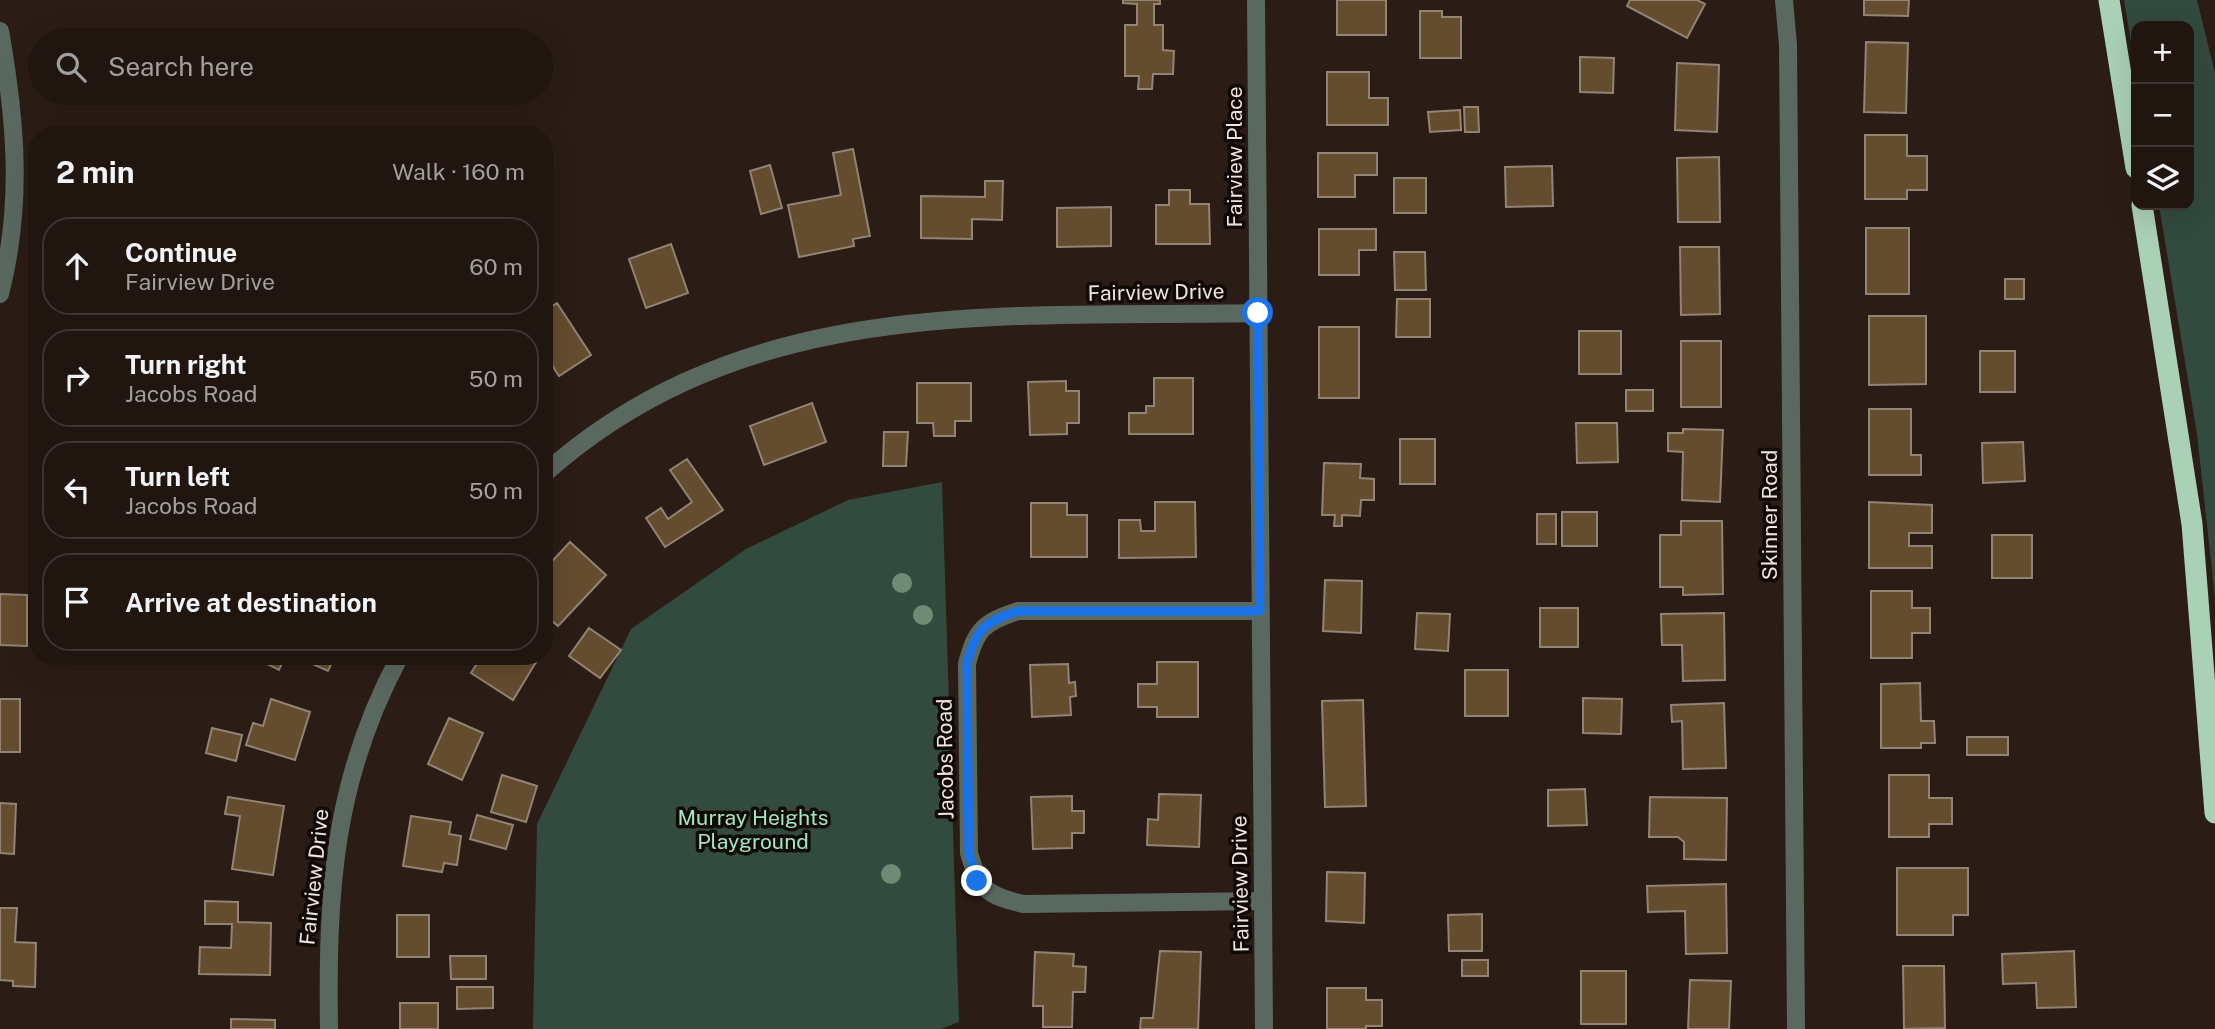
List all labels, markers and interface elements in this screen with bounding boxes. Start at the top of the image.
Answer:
map controls [2131,21,2194,210]
button: + [2131,21,2194,84]
search box [28,28,553,105]
icon: search [52,48,90,86]
text: Search here [108,51,254,82]
button: − [2131,84,2194,147]
street label: Fairview Place [1222,86,1247,228]
button: layers [2131,147,2194,210]
text: 2 min [56,154,135,190]
text: Walk · 160 m [392,158,525,185]
text: Continue [125,237,237,268]
icon: ahead [58,247,96,285]
text: 60 m [469,253,523,280]
text: Fairview Drive [125,268,275,295]
street label: Fairview Drive [1087,278,1225,306]
route start [1242,297,1273,328]
text: Turn right [125,349,247,380]
icon: right [58,359,96,397]
text: 50 m [469,365,523,392]
text: Jacobs Road [125,380,257,407]
street label: Skinner Road [1757,450,1782,580]
text: Turn left [125,461,230,492]
icon: left [58,471,96,509]
text: 50 m [469,477,523,504]
text: Jacobs Road [125,492,257,519]
icon: arrive [58,583,96,621]
text: Arrive at destination [125,587,377,618]
street label: Jacobs Road [931,698,959,820]
park label: Murray Heights Playground [678,805,828,854]
street label: Fairview Drive [294,808,334,946]
street label: Fairview Drive [1226,815,1254,953]
route end [961,865,992,896]

